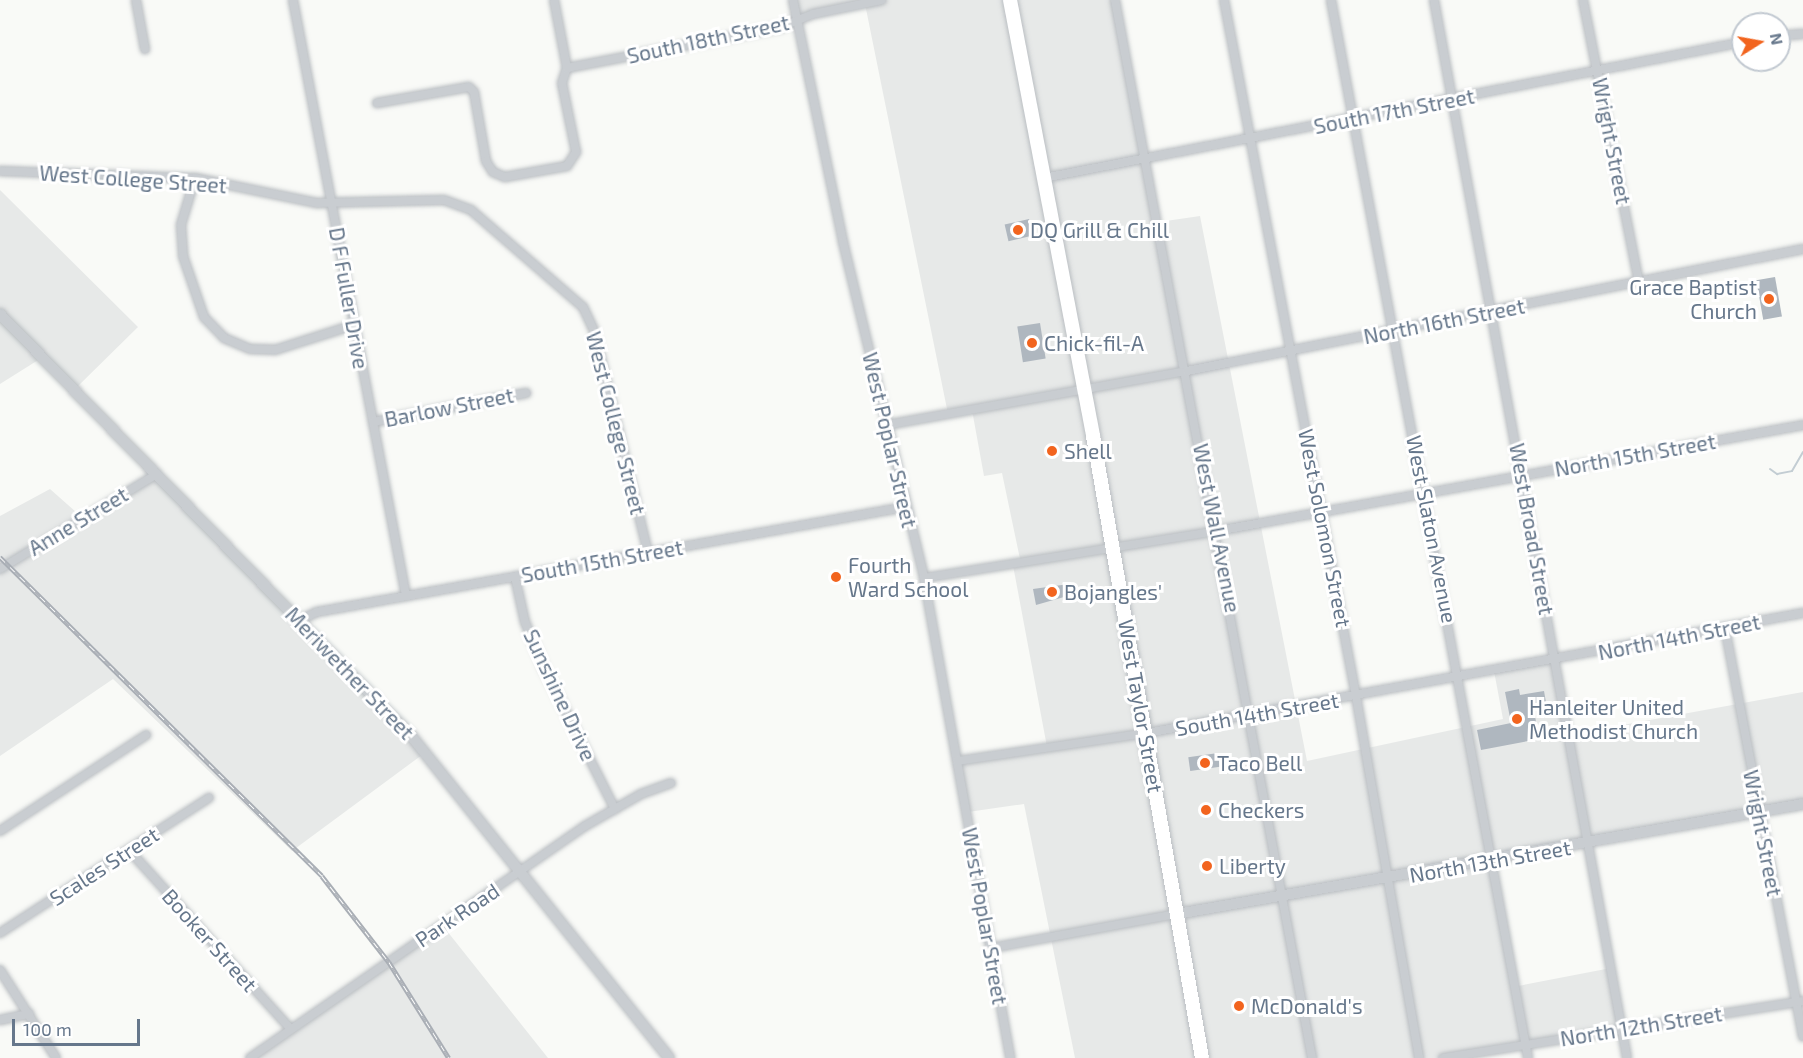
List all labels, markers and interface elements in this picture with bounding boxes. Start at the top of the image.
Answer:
street label: South 18th Street [625,10,791,68]
north arrow [1731,12,1791,72]
text: N [1767,31,1788,46]
street label: Wright Street [1587,76,1637,206]
street label: South 17th Street [1312,83,1476,139]
street label: West College Street [38,160,228,198]
place label: DQ Grill & Chill [1030,217,1169,243]
marker: DQ Grill & Chill [1011,223,1025,237]
street label: D F Fuller Drive [324,225,374,371]
place label: Grace Baptist Church [1629,274,1757,324]
marker: Grace Baptist Church [1762,292,1776,306]
street label: North 16th Street [1361,293,1527,349]
street label: West College Street [581,329,651,517]
place label: Chick-fil-A [1044,330,1144,356]
marker: Chick-fil-A [1025,336,1039,350]
street label: West Poplar Street [858,350,922,530]
street label: Barlow Street [382,382,516,432]
street label: West Solomon Street [1293,427,1357,629]
street label: North 15th Street [1553,428,1717,482]
street label: West Slaton Avenue [1401,433,1463,625]
place label: Shell [1064,438,1112,464]
street label: West Wall Avenue [1188,441,1246,615]
street label: West Broad Street [1504,441,1560,617]
marker: Shell [1045,444,1059,458]
street label: Anne Street [24,481,132,561]
street label: South 15th Street [519,534,685,588]
place label: Fourth Ward School [848,552,968,602]
marker: Fourth Ward School [829,570,843,584]
place label: Bojangles' [1064,579,1162,605]
marker: Bojangles' [1045,585,1059,599]
street label: Meriwether Street [280,601,420,745]
street label: North 14th Street [1596,609,1762,665]
street label: West Taylor Street [1113,617,1169,795]
street label: Sunshine Drive [519,625,601,765]
street label: South 14th Street [1174,687,1340,741]
place label: Hanleiter United Methodist Church [1529,694,1698,744]
marker: Hanleiter United Methodist Church [1510,712,1524,726]
place label: Taco Bell [1217,750,1302,776]
marker: Taco Bell [1198,756,1212,770]
street label: Wright Street [1738,768,1788,898]
place label: Checkers [1218,797,1304,823]
marker: Checkers [1199,803,1213,817]
street label: Scales Street [45,821,163,911]
street label: West Poplar Street [957,825,1013,1007]
street label: North 13th Street [1407,834,1573,888]
place label: Liberty [1219,853,1286,879]
marker: Liberty [1200,859,1214,873]
street label: Park Road [410,878,504,952]
street label: Booker Street [157,883,263,997]
place label: McDonald's [1251,993,1363,1019]
marker: McDonald's [1232,999,1246,1013]
street label: North 12th Street [1558,1001,1724,1051]
scale bar [15,1007,142,1045]
text: 100 m [23,1018,72,1040]

